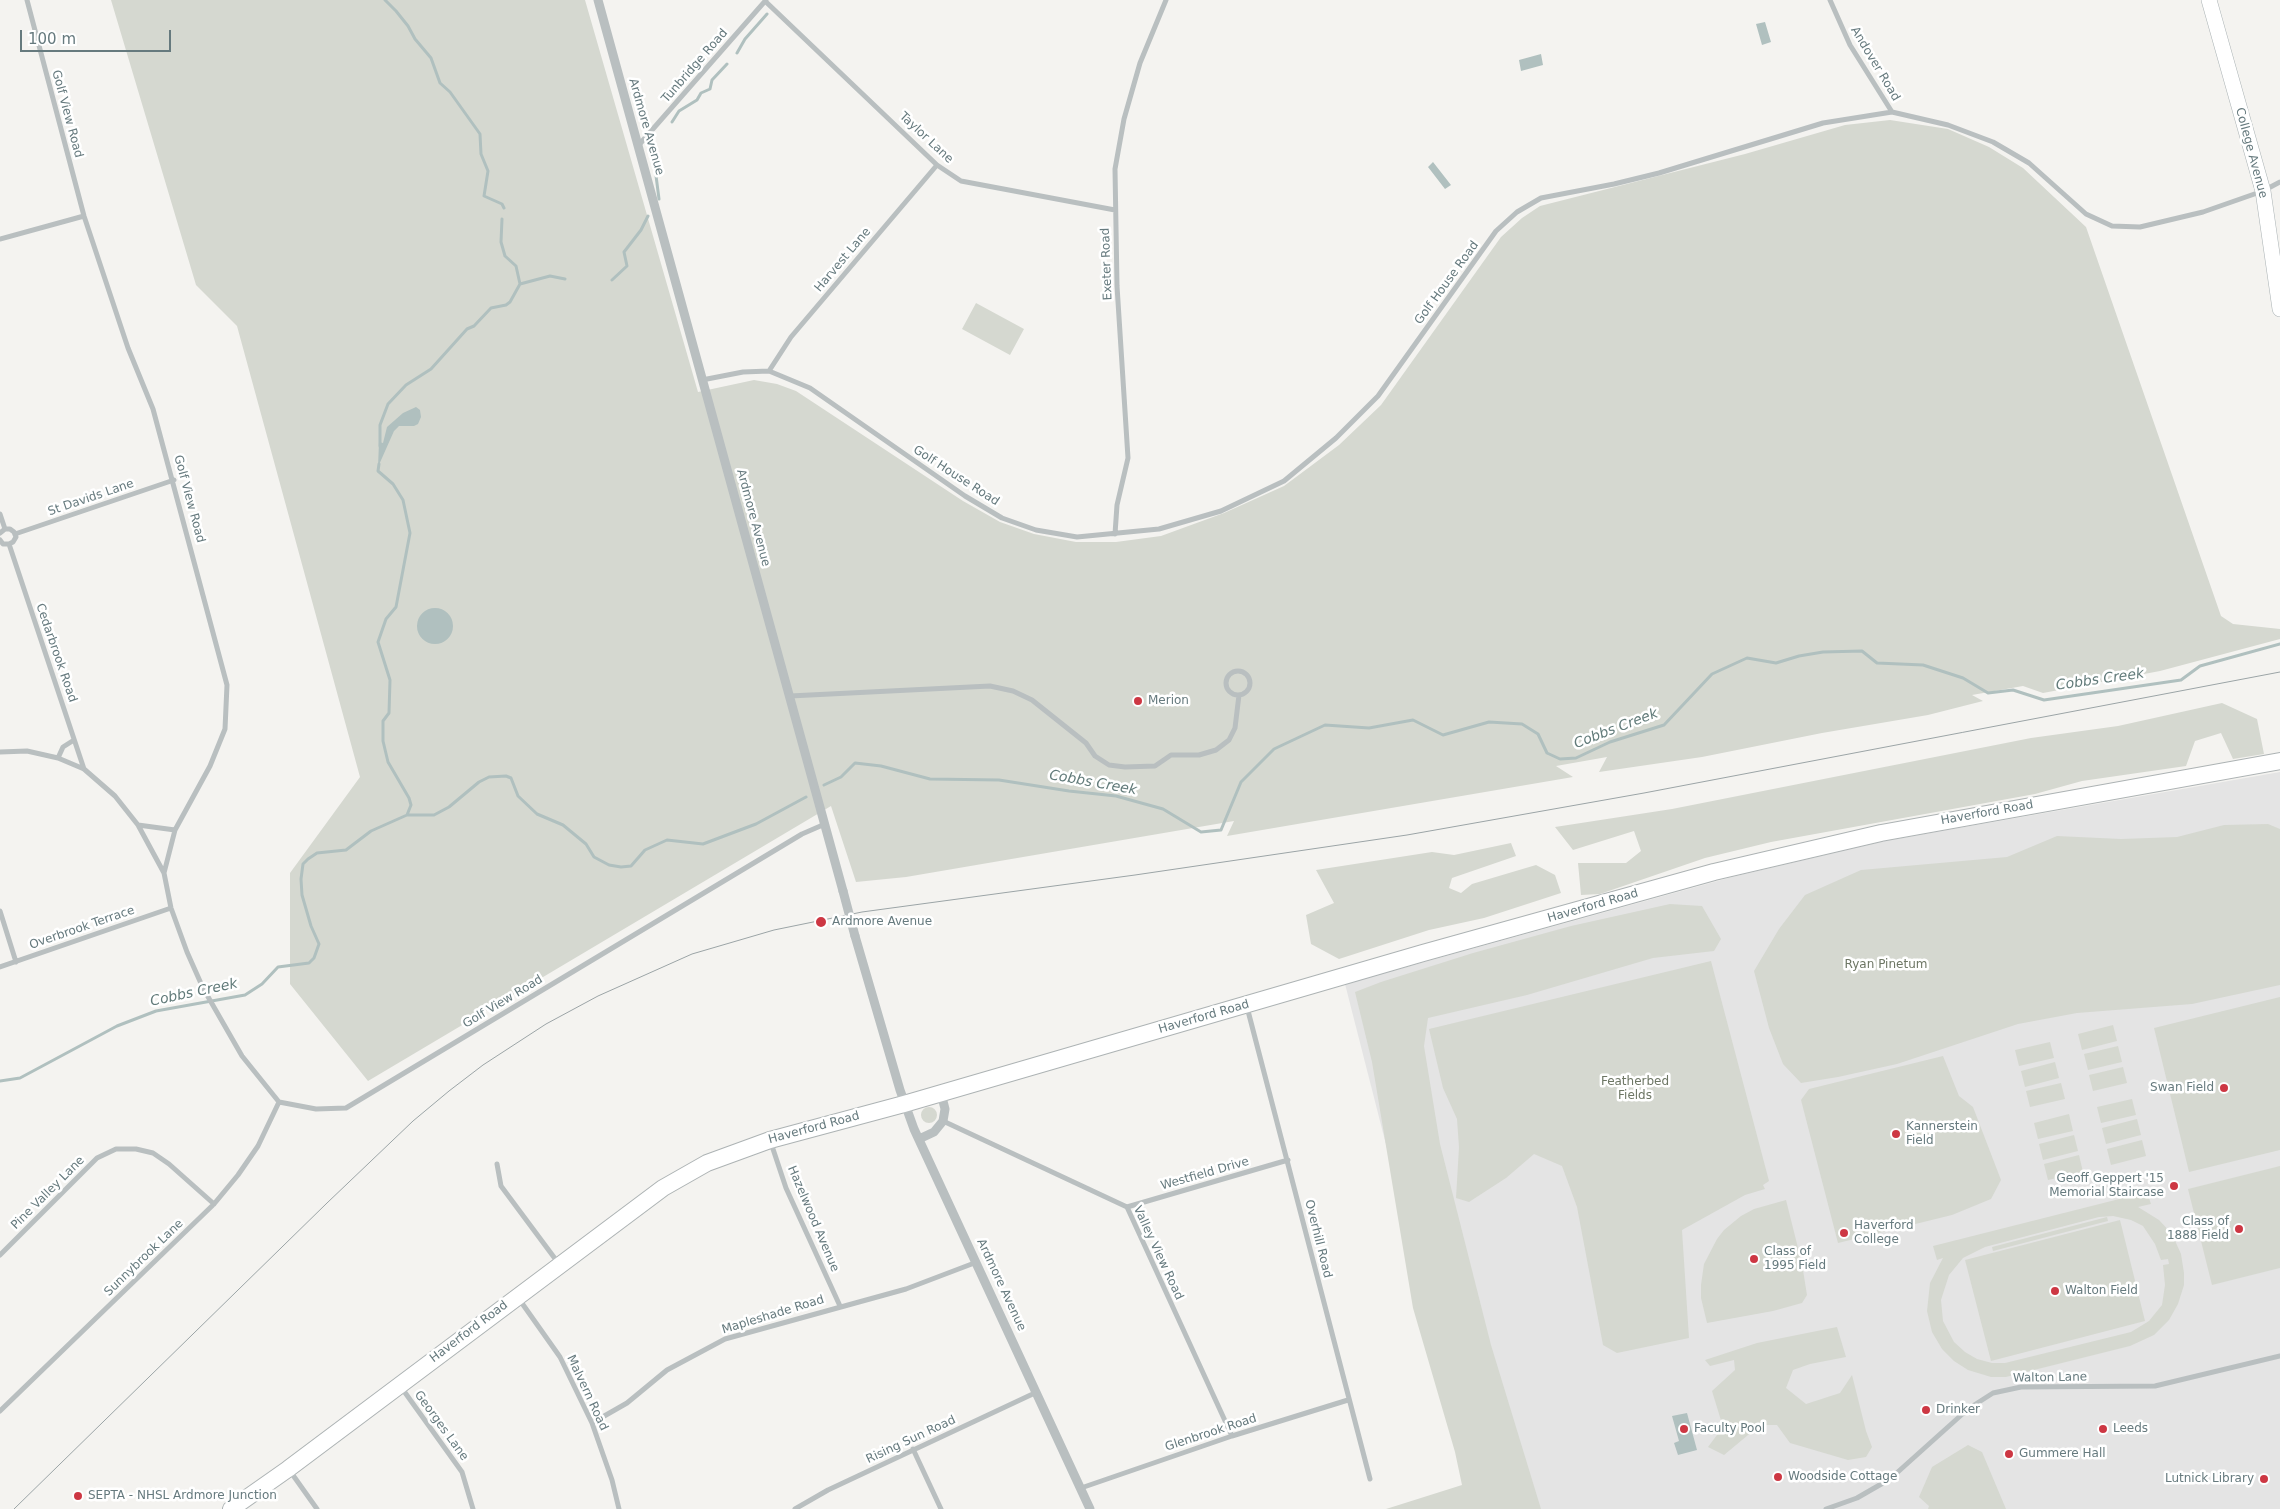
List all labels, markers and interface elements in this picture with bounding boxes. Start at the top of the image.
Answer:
scale bar [22,20,174,52]
street label: Andover Road [1847,24,1903,104]
street label: Tunbridge Road [659,26,731,106]
text: 100 m [28,30,76,48]
street label: Golf View Road [48,68,86,160]
street label: Ardmore Avenue [625,77,667,177]
street label: College Avenue [2232,106,2270,200]
street label: Taylor Lane [896,109,956,167]
street label: Harvest Lane [812,225,874,295]
street label: Exeter Road [1099,227,1115,301]
street label: Golf House Road [1412,239,1482,327]
street label: Golf House Road [910,443,1002,509]
street label: Golf View Road [170,453,208,545]
street label: Ardmore Avenue [733,468,773,568]
street label: St Davids Lane [46,477,136,519]
street label: Cedarbrook Road [32,602,80,704]
water label: Cobbs Creek [2055,666,2145,694]
place label: Merion [1148,694,1189,708]
marker: Merion [1132,695,1144,707]
water label: Cobbs Creek [1572,705,1660,753]
water label: Cobbs Creek [1048,767,1138,799]
street label: Haverford Road [1940,798,2034,828]
street label: Haverford Road [1546,886,1640,926]
street label: Overbrook Terrace [28,903,136,953]
marker: Ardmore Avenue [814,915,828,929]
place label: Ardmore Avenue [832,915,932,929]
park label: Ryan Pinetum [1845,958,1927,972]
street label: Golf View Road [461,973,545,1031]
water label: Cobbs Creek [149,976,239,1010]
street label: Haverford Road [1157,997,1251,1037]
park label: Featherbed Fields [1601,1075,1669,1103]
place label: Swan Field [2150,1081,2214,1095]
marker: Swan Field [2218,1082,2230,1094]
street label: Haverford Road [767,1109,861,1147]
place label: Kannerstein Field [1906,1120,1978,1148]
marker: Kannerstein Field [1890,1128,1902,1140]
street label: Pine Valley Lane [8,1153,88,1233]
street label: Westfield Drive [1159,1155,1251,1193]
street label: Hazelwood Avenue [784,1164,842,1274]
place label: Geoff Geppert '15 Memorial Staircase [2049,1172,2164,1200]
marker: Geoff Geppert '15 Memorial Staircase [2168,1180,2180,1192]
street label: Overhill Road [1301,1198,1335,1280]
street label: Valley View Road [1130,1204,1186,1302]
place label: Class of 1888 Field [2167,1215,2229,1243]
street label: Sunnybrook Lane [101,1217,187,1299]
place label: Haverford College [1854,1219,1914,1247]
marker: Class of 1888 Field [2233,1223,2245,1235]
marker: Haverford College [1838,1227,1850,1239]
street label: Ardmore Avenue [973,1237,1029,1333]
place label: Class of 1995 Field [1764,1245,1826,1273]
marker: Class of 1995 Field [1748,1253,1760,1265]
place label: Walton Field [2065,1284,2138,1298]
marker: Walton Field [2049,1285,2061,1297]
street label: Mapleshade Road [720,1293,826,1337]
street label: Haverford Road [427,1298,511,1366]
street label: Malvern Road [563,1353,611,1433]
street label: Walton Lane [2013,1370,2087,1386]
street label: Georges Lane [411,1388,471,1464]
place label: Drinker [1936,1403,1980,1417]
marker: Drinker [1920,1404,1932,1416]
street label: Glenbrook Road [1163,1411,1259,1455]
street label: Rising Sun Road [864,1413,958,1467]
place label: Faculty Pool [1694,1422,1765,1436]
place label: Leeds [2113,1422,2148,1436]
marker: Faculty Pool [1678,1423,1690,1435]
marker: Leeds [2097,1423,2109,1435]
place label: Gummere Hall [2019,1447,2106,1461]
marker: Gummere Hall [2003,1448,2015,1460]
place label: Woodside Cottage [1788,1470,1897,1484]
marker: Woodside Cottage [1772,1471,1784,1483]
place label: Lutnick Library [2165,1472,2254,1486]
marker: Lutnick Library [2258,1473,2270,1485]
place label: SEPTA - NHSL Ardmore Junction [88,1489,277,1503]
marker: SEPTA - NHSL Ardmore Junction [72,1490,84,1502]

